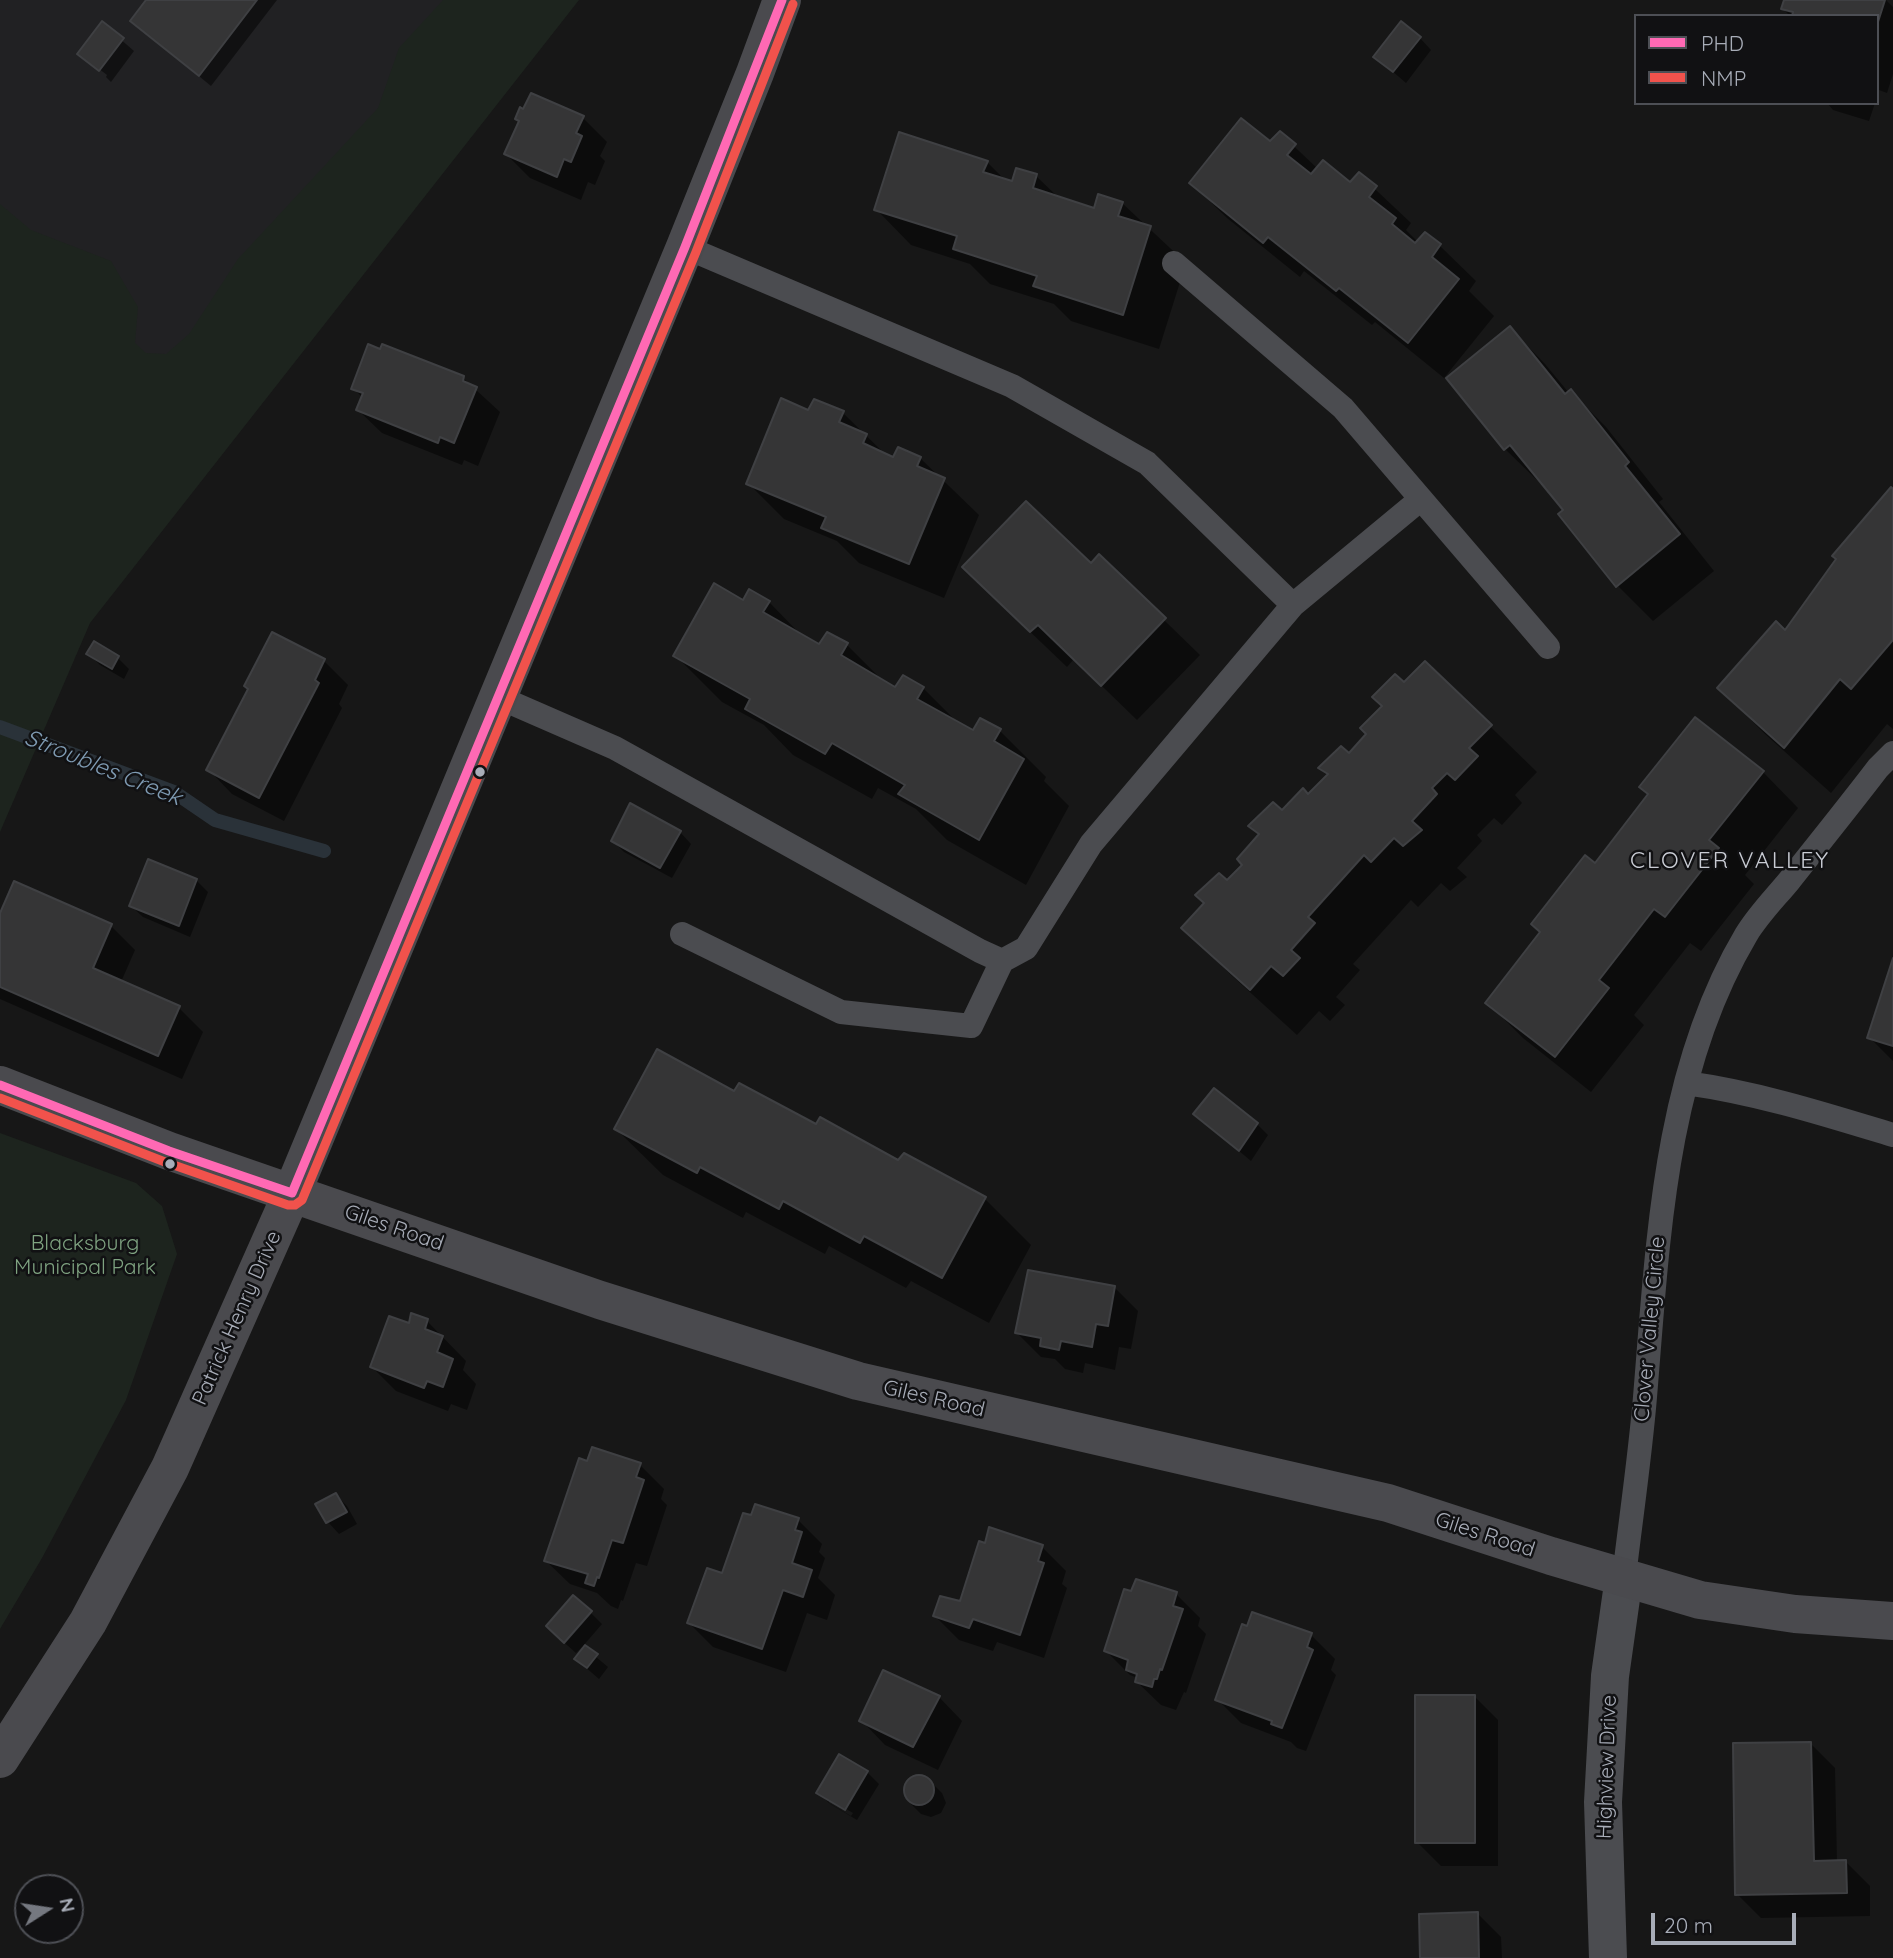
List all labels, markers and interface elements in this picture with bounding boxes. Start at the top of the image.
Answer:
legend [1634,14,1879,105]
text: PHD [1701,30,1744,56]
text: NMP [1701,65,1746,91]
water label: Stroubles Creek [21,724,185,812]
unlabelled marker [473,765,487,779]
district label: CLOVER VALLEY [1632,847,1828,875]
unlabelled marker [163,1157,177,1171]
street label: Giles Road [341,1199,447,1257]
street label: Patrick Henry Drive [187,1227,287,1409]
park label: Blacksburg Municipal Park [14,1231,156,1281]
street label: Clover Valley Circle [1629,1235,1671,1423]
street label: Giles Road [881,1375,987,1423]
street label: Giles Road [1432,1507,1538,1563]
street label: Highview Drive [1592,1695,1622,1839]
north arrow [14,1874,84,1944]
text: N [54,1896,81,1914]
scale bar [1655,1898,1800,1942]
text: 20 m [1664,1912,1713,1938]

